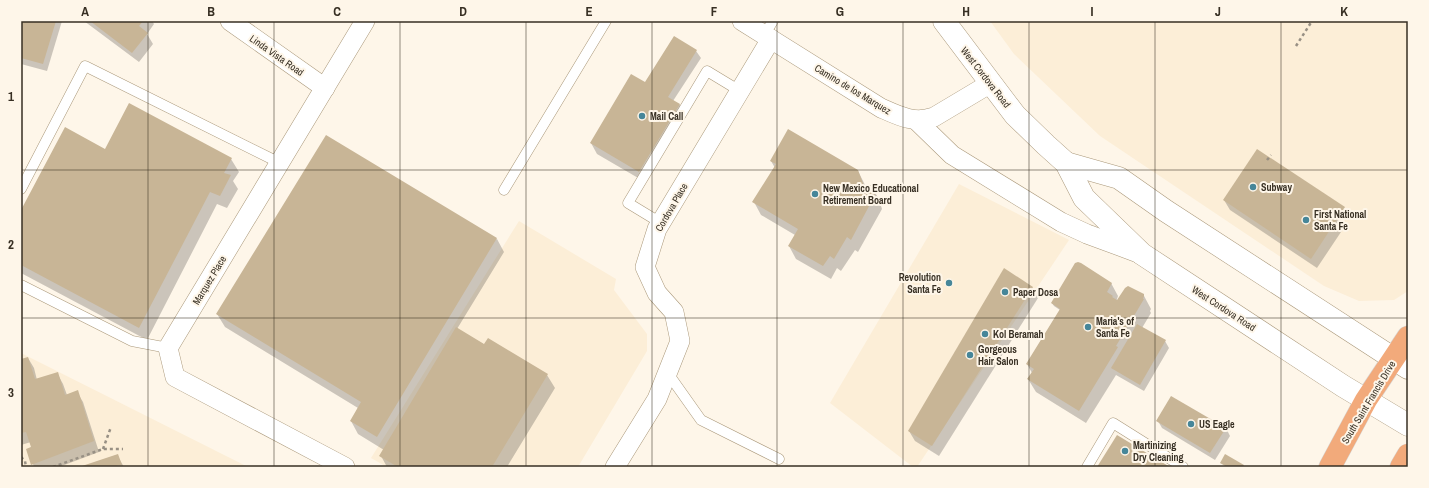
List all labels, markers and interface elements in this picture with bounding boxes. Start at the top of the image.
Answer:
text: A [81,3,89,20]
text: B [207,3,215,20]
text: C [333,3,341,20]
text: D [459,3,467,20]
text: E [585,3,593,20]
text: F [711,3,718,20]
text: G [836,3,844,20]
text: H [962,3,970,20]
text: I [1091,3,1094,20]
text: J [1215,3,1221,20]
text: K [1340,3,1348,20]
street label: Linda Vista Road [247,32,306,79]
street label: West Cordova Road [958,44,1013,110]
street label: Camino de los Marquez [812,61,893,117]
text: 1 [8,88,14,105]
place label: Mail Call [650,110,683,123]
marker: Mail Call [637,111,647,121]
street label: Cordova Place [652,180,691,234]
place label: Subway [1261,181,1292,194]
place label: New Mexico Educational Retirement Board [823,182,919,207]
marker: Subway [1248,182,1258,192]
marker: New Mexico Educational Retirement Board [810,189,820,199]
place label: First National Santa Fe [1314,208,1366,233]
marker: First National Santa Fe [1301,215,1311,225]
text: 2 [8,236,14,253]
street label: Marquez Place [190,253,229,307]
place label: Revolution Santa Fe [899,271,941,296]
marker: Revolution Santa Fe [944,278,954,288]
street label: West Cordova Road [1189,283,1258,334]
place label: Paper Dosa [1013,286,1059,299]
marker: Paper Dosa [1000,287,1010,297]
place label: Maria's of Santa Fe [1096,315,1134,340]
marker: Maria's of Santa Fe [1083,322,1093,332]
place label: Kol Beramah [993,328,1044,341]
marker: Kol Beramah [980,329,990,339]
place label: Gorgeous Hair Salon [978,343,1019,368]
marker: Gorgeous Hair Salon [965,350,975,360]
street label: South Saint Francis Drive [1339,358,1399,446]
text: 3 [8,384,14,401]
place label: US Eagle [1199,418,1235,431]
marker: US Eagle [1186,419,1196,429]
place label: Martinizing Dry Cleaning [1133,439,1184,464]
marker: Martinizing Dry Cleaning [1120,446,1130,456]

